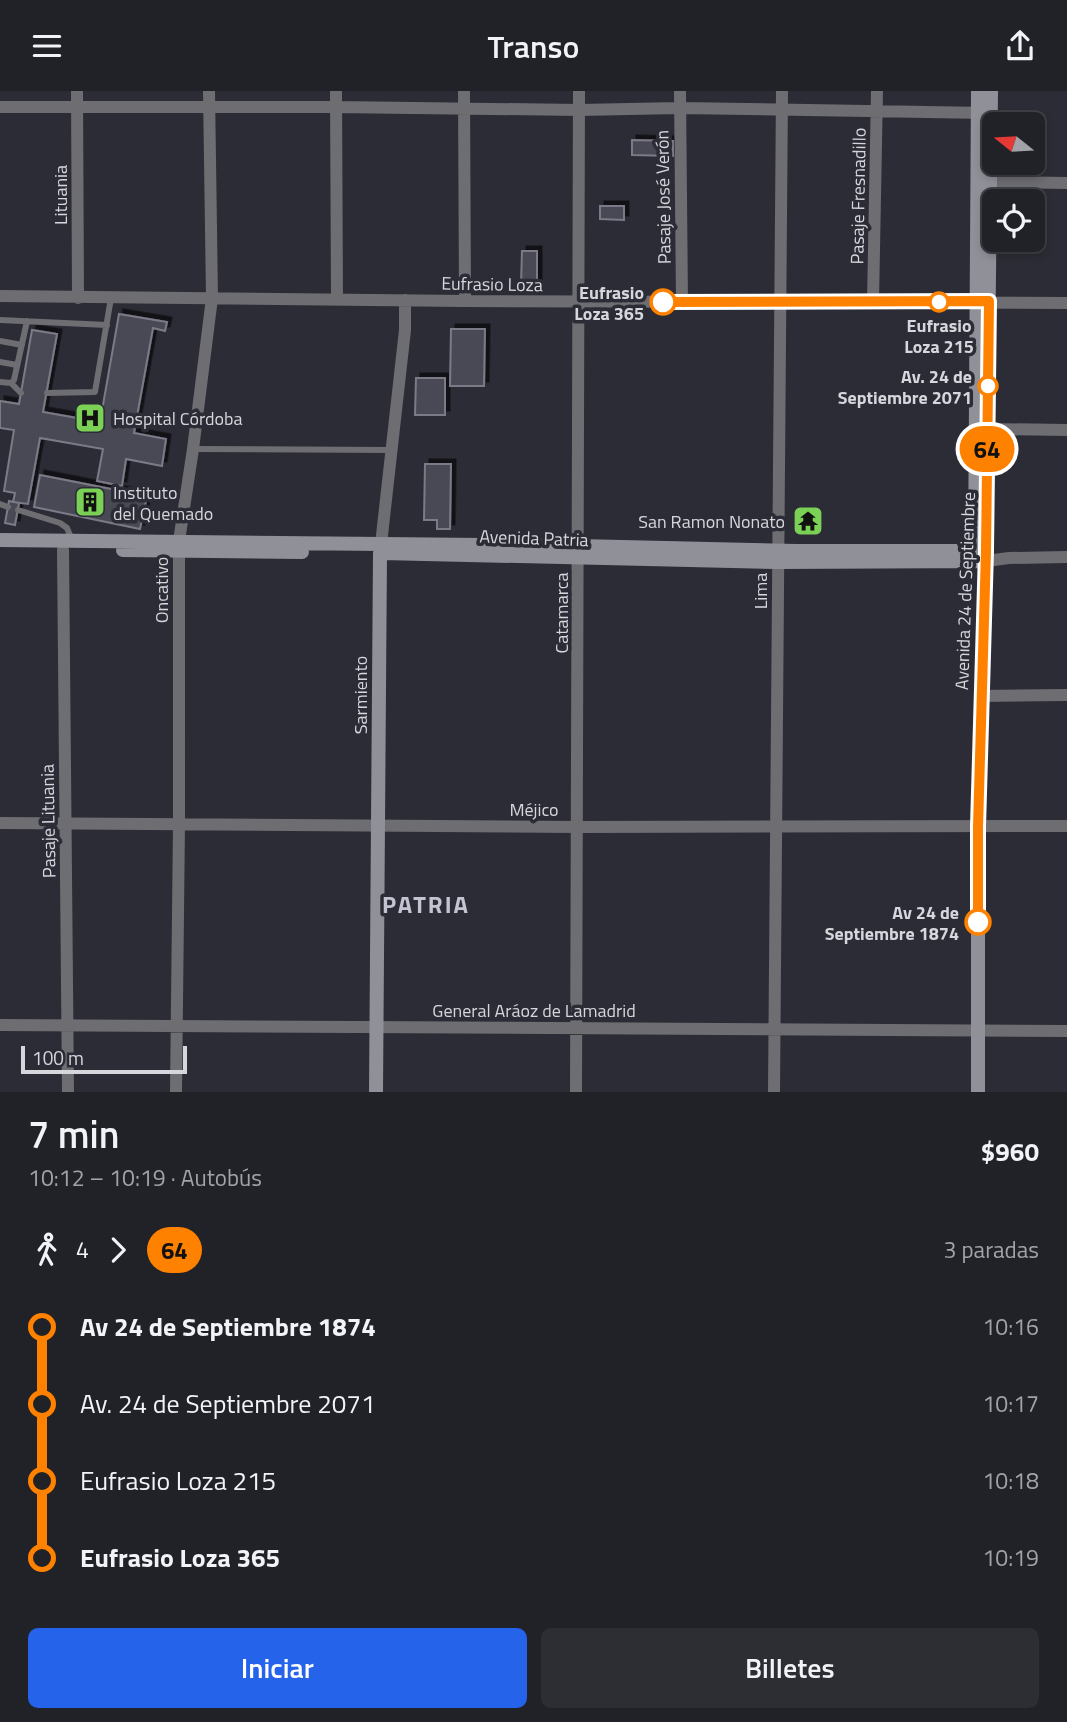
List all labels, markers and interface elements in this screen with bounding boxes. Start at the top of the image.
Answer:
text: Transo [488,22,579,70]
icon: menu [28,27,66,65]
icon: share [1001,27,1039,65]
north arrow [982,112,1045,175]
map controls [982,112,1045,252]
street label: Pasaje Fresnadillo [843,127,873,265]
street label: Pasaje José Verón [648,130,678,264]
street label: Lituania [47,165,74,225]
button: locate [982,189,1045,252]
street label: Eufrasio Loza [441,270,543,298]
place label: Eufrasio Loza 365 [574,279,644,327]
marker: Eufrasio Loza 365 [650,289,676,315]
marker: Eufrasio Loza 215 [929,292,949,312]
place label: Eufrasio Loza 215 [904,312,974,360]
place label: Av. 24 de Septiembre 2071 [838,363,972,411]
marker: Av. 24 de Septiembre 2071 [978,376,998,396]
hospital icon: Hospital Córdoba [73,401,107,435]
place label: Hospital Córdoba [113,405,242,432]
line badge: 64 [956,426,1018,472]
text: 64 [974,431,1000,467]
place label: Instituto del Quemado [113,479,213,527]
building icon: Instituto del Quemado [73,485,107,519]
street label: Avenida 24 de Septiembre [948,492,982,690]
temple icon: San Ramon Nonato [791,504,825,538]
place label: San Ramon Nonato [638,508,785,535]
street label: Avenida Patria [479,523,589,553]
street label: Oncativo [148,557,175,623]
street label: Catamarca [548,572,575,654]
street label: Lima [747,573,774,609]
street label: Sarmiento [347,656,374,734]
street label: Pasaje Lituania [34,764,62,878]
street label: Méjico [509,796,559,823]
district label: PATRIA [382,886,470,922]
place label: Av 24 de Septiembre 1874 [825,899,959,947]
marker: Av 24 de Septiembre 1874 [965,909,991,935]
street label: General Aráoz de Lamadrid [432,997,636,1024]
scale bar [21,1043,187,1075]
text: 100 m [32,1043,84,1072]
text: 7 min [28,1105,119,1163]
text: $960 [981,1132,1039,1171]
text: 10:12 – 10:19 · Autobús [28,1160,262,1195]
icon: walk [28,1231,66,1269]
icon: forward [99,1231,137,1269]
text: 4 [76,1232,89,1267]
text: 64 [161,1232,188,1268]
text: 3 paradas [944,1232,1039,1267]
text: Av 24 de Septiembre 1874 [80,1307,376,1346]
text: 10:16 [982,1309,1039,1344]
text: Av. 24 de Septiembre 2071 [80,1384,375,1423]
text: 10:17 [982,1386,1039,1421]
text: Eufrasio Loza 215 [80,1461,276,1500]
text: 10:18 [982,1463,1039,1498]
text: Eufrasio Loza 365 [80,1538,280,1577]
text: 10:19 [982,1540,1039,1575]
button: Iniciar [28,1628,527,1708]
button: Billetes [541,1628,1039,1708]

